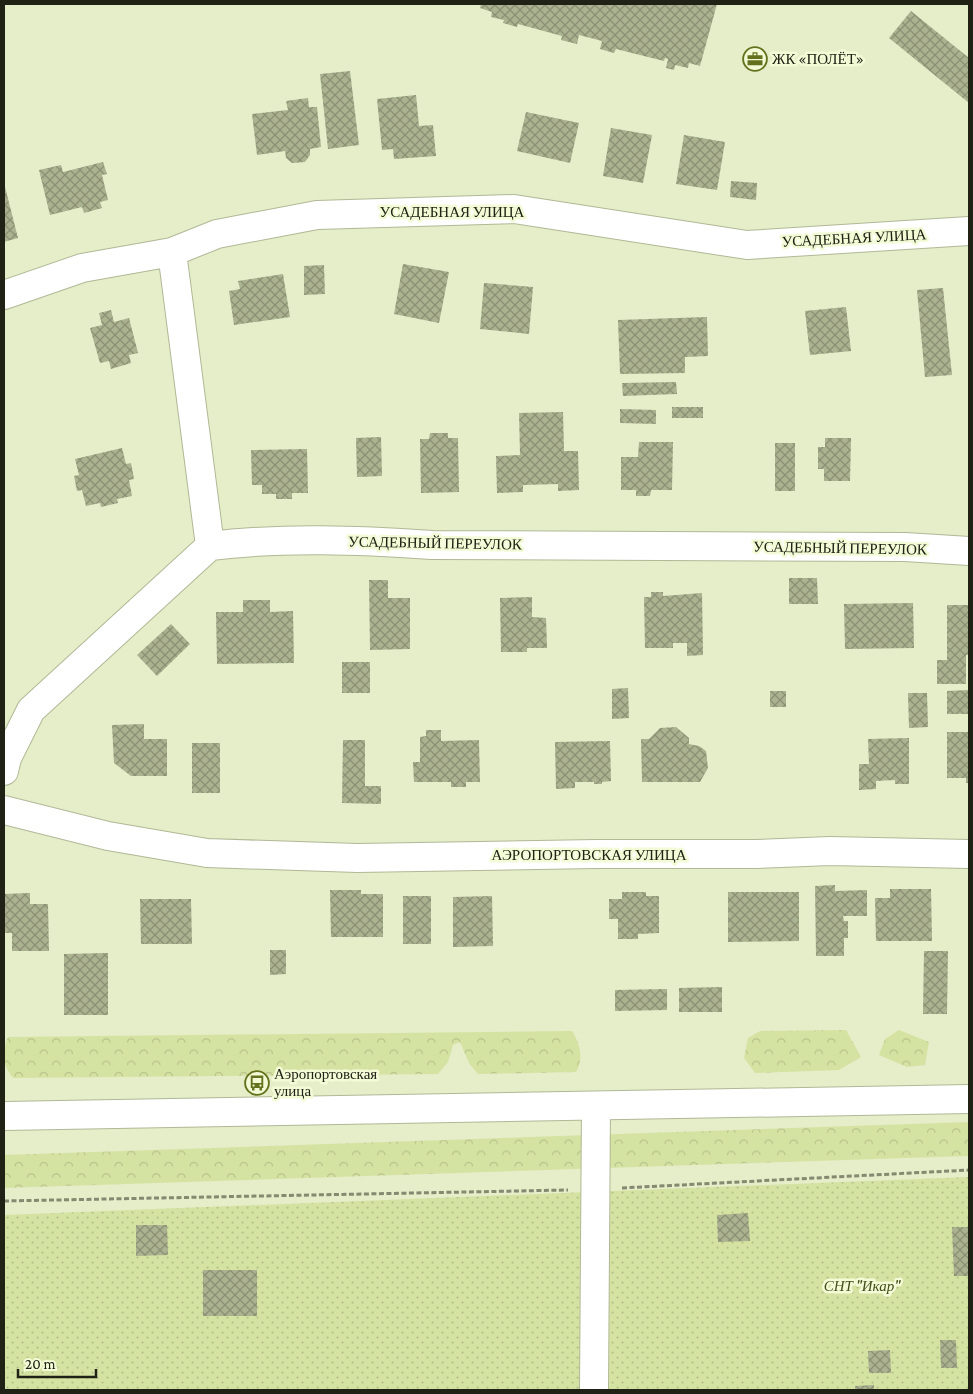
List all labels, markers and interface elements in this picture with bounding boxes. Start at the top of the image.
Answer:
office icon: ЖК «ПОЛЁТ» [742,46,768,72]
place label: ЖК «ПОЛЁТ» [772,51,864,67]
street label: УСАДЕБНАЯ УЛИЦА [380,204,525,220]
street label: УСАДЕБНАЯ УЛИЦА [781,226,927,250]
street label: УСАДЕБНЫЙ ПЕРЕУЛОК [348,533,523,553]
street label: УСАДЕБНЫЙ ПЕРЕУЛОК [753,538,928,558]
street label: АЭРОПОРТОВСКАЯ УЛИЦА [492,847,687,863]
place label: Аэропортовская улица [274,1066,377,1099]
bus stop icon: Аэропортовская улица [244,1070,270,1096]
park label: СНТ "Икар" [824,1278,901,1294]
scale bar [18,1346,95,1378]
text: 20 m [25,1356,56,1372]

